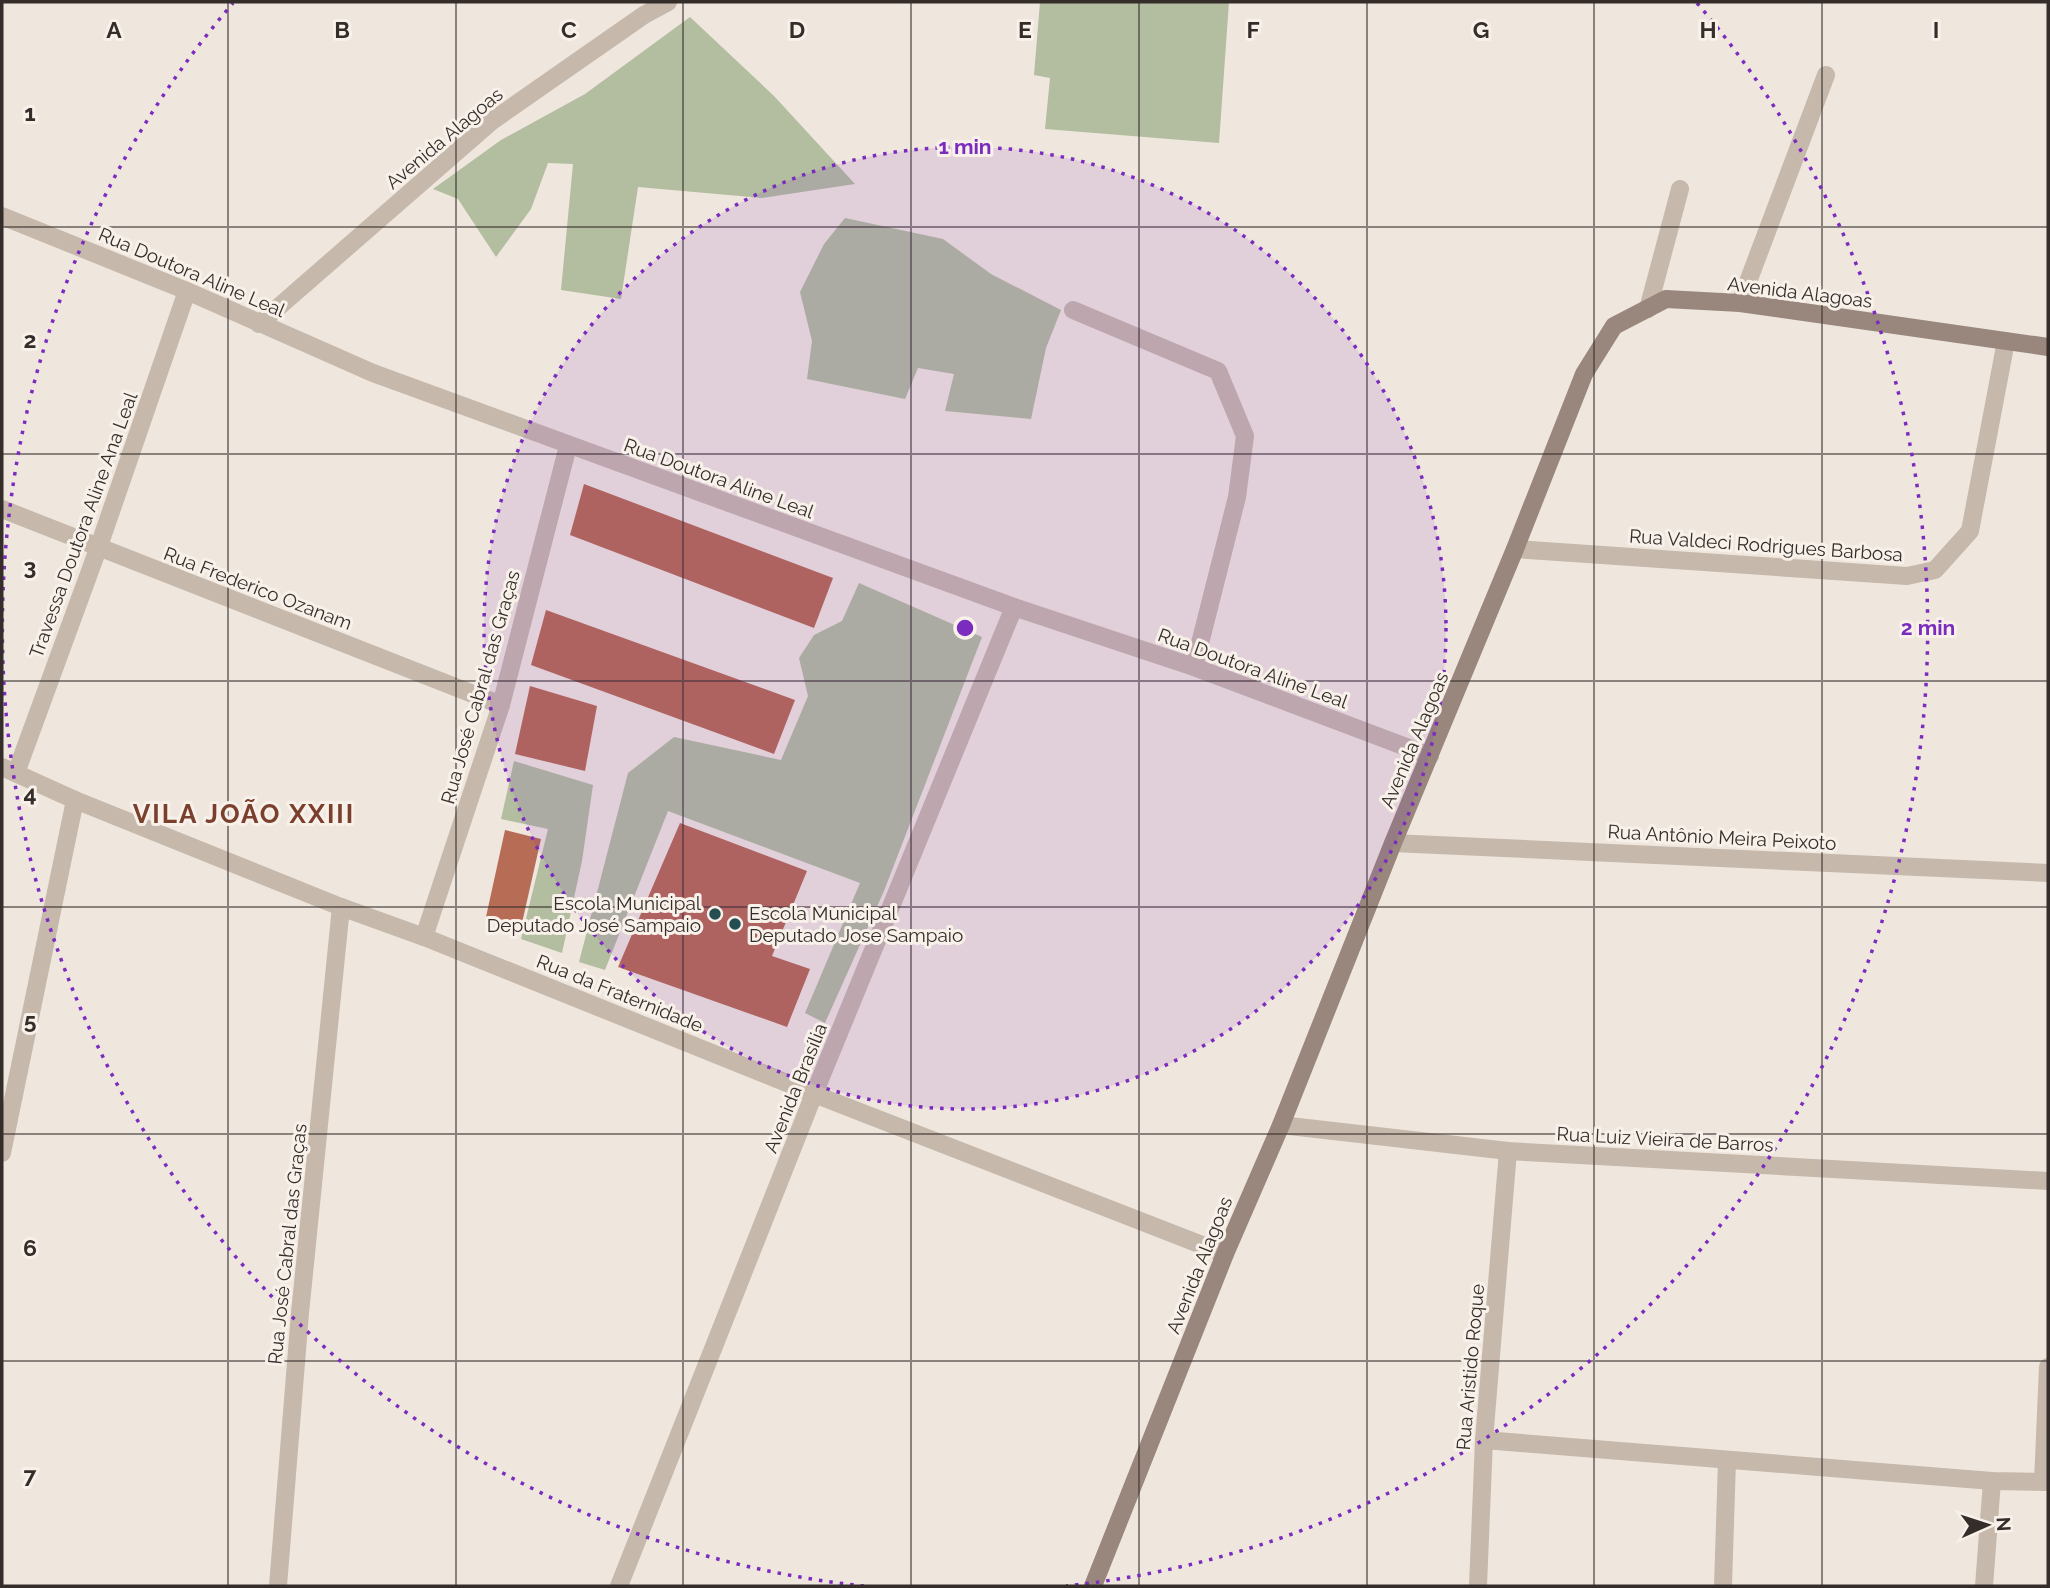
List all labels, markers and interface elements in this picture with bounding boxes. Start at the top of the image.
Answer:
text: A [106,16,122,43]
text: B [334,16,350,43]
text: C [561,16,577,43]
text: D [789,16,805,43]
text: E [1018,16,1032,43]
text: F [1246,16,1260,43]
text: G [1473,16,1489,43]
text: H [1699,16,1717,43]
text: I [1933,16,1939,43]
street label: Avenida Alagoas [381,83,507,193]
text: 1 [24,99,36,126]
text: 1 min [938,134,992,159]
street label: Rua Doutora Aline Leal [95,223,289,322]
street label: Avenida Alagoas [1726,272,1874,312]
text: 2 [24,326,36,353]
street label: Travessa Doutora Aline Ana Leal [25,388,142,661]
street label: Rua Doutora Aline Leal [621,433,818,523]
street label: Rua Valdeci Rodrigues Barbosa [1628,524,1904,566]
street label: Rua Frederico Ozanam [161,542,355,634]
text: 3 [24,553,36,580]
street label: Rua José Cabral das Graças [436,568,524,806]
text: 2 min [1901,615,1955,640]
centre of rings [953,616,977,640]
street label: Rua Doutora Aline Leal [1155,623,1352,713]
street label: Avenida Alagoas [1375,669,1453,811]
text: 4 [23,780,37,807]
district label: VILA JOÃO XXIII [133,799,355,829]
street label: Rua Antônio Meira Peixoto [1607,820,1837,854]
place label: Escola Municipal Deputado José Sampaio [487,892,702,936]
place label: Escola Municipal Deputado Jose Sampaio [749,902,963,946]
marker: Escola Municipal Deputado José Sampaio [707,906,723,922]
marker: Escola Municipal Deputado Jose Sampaio [727,916,743,932]
street label: Rua da Fraternidade [534,950,706,1036]
text: 5 [24,1007,37,1034]
street label: Avenida Brasília [759,1020,831,1156]
street label: Rua Luiz Vieira de Barros [1556,1122,1774,1156]
street label: Rua José Cabral das Graças [263,1123,311,1365]
street label: Avenida Alagoas [1162,1193,1236,1337]
text: 6 [23,1234,37,1261]
street label: Rua Aristido Roque [1452,1283,1488,1451]
text: 7 [24,1461,37,1488]
north arrow [1952,1490,2022,1560]
text: N [1993,1516,2015,1532]

